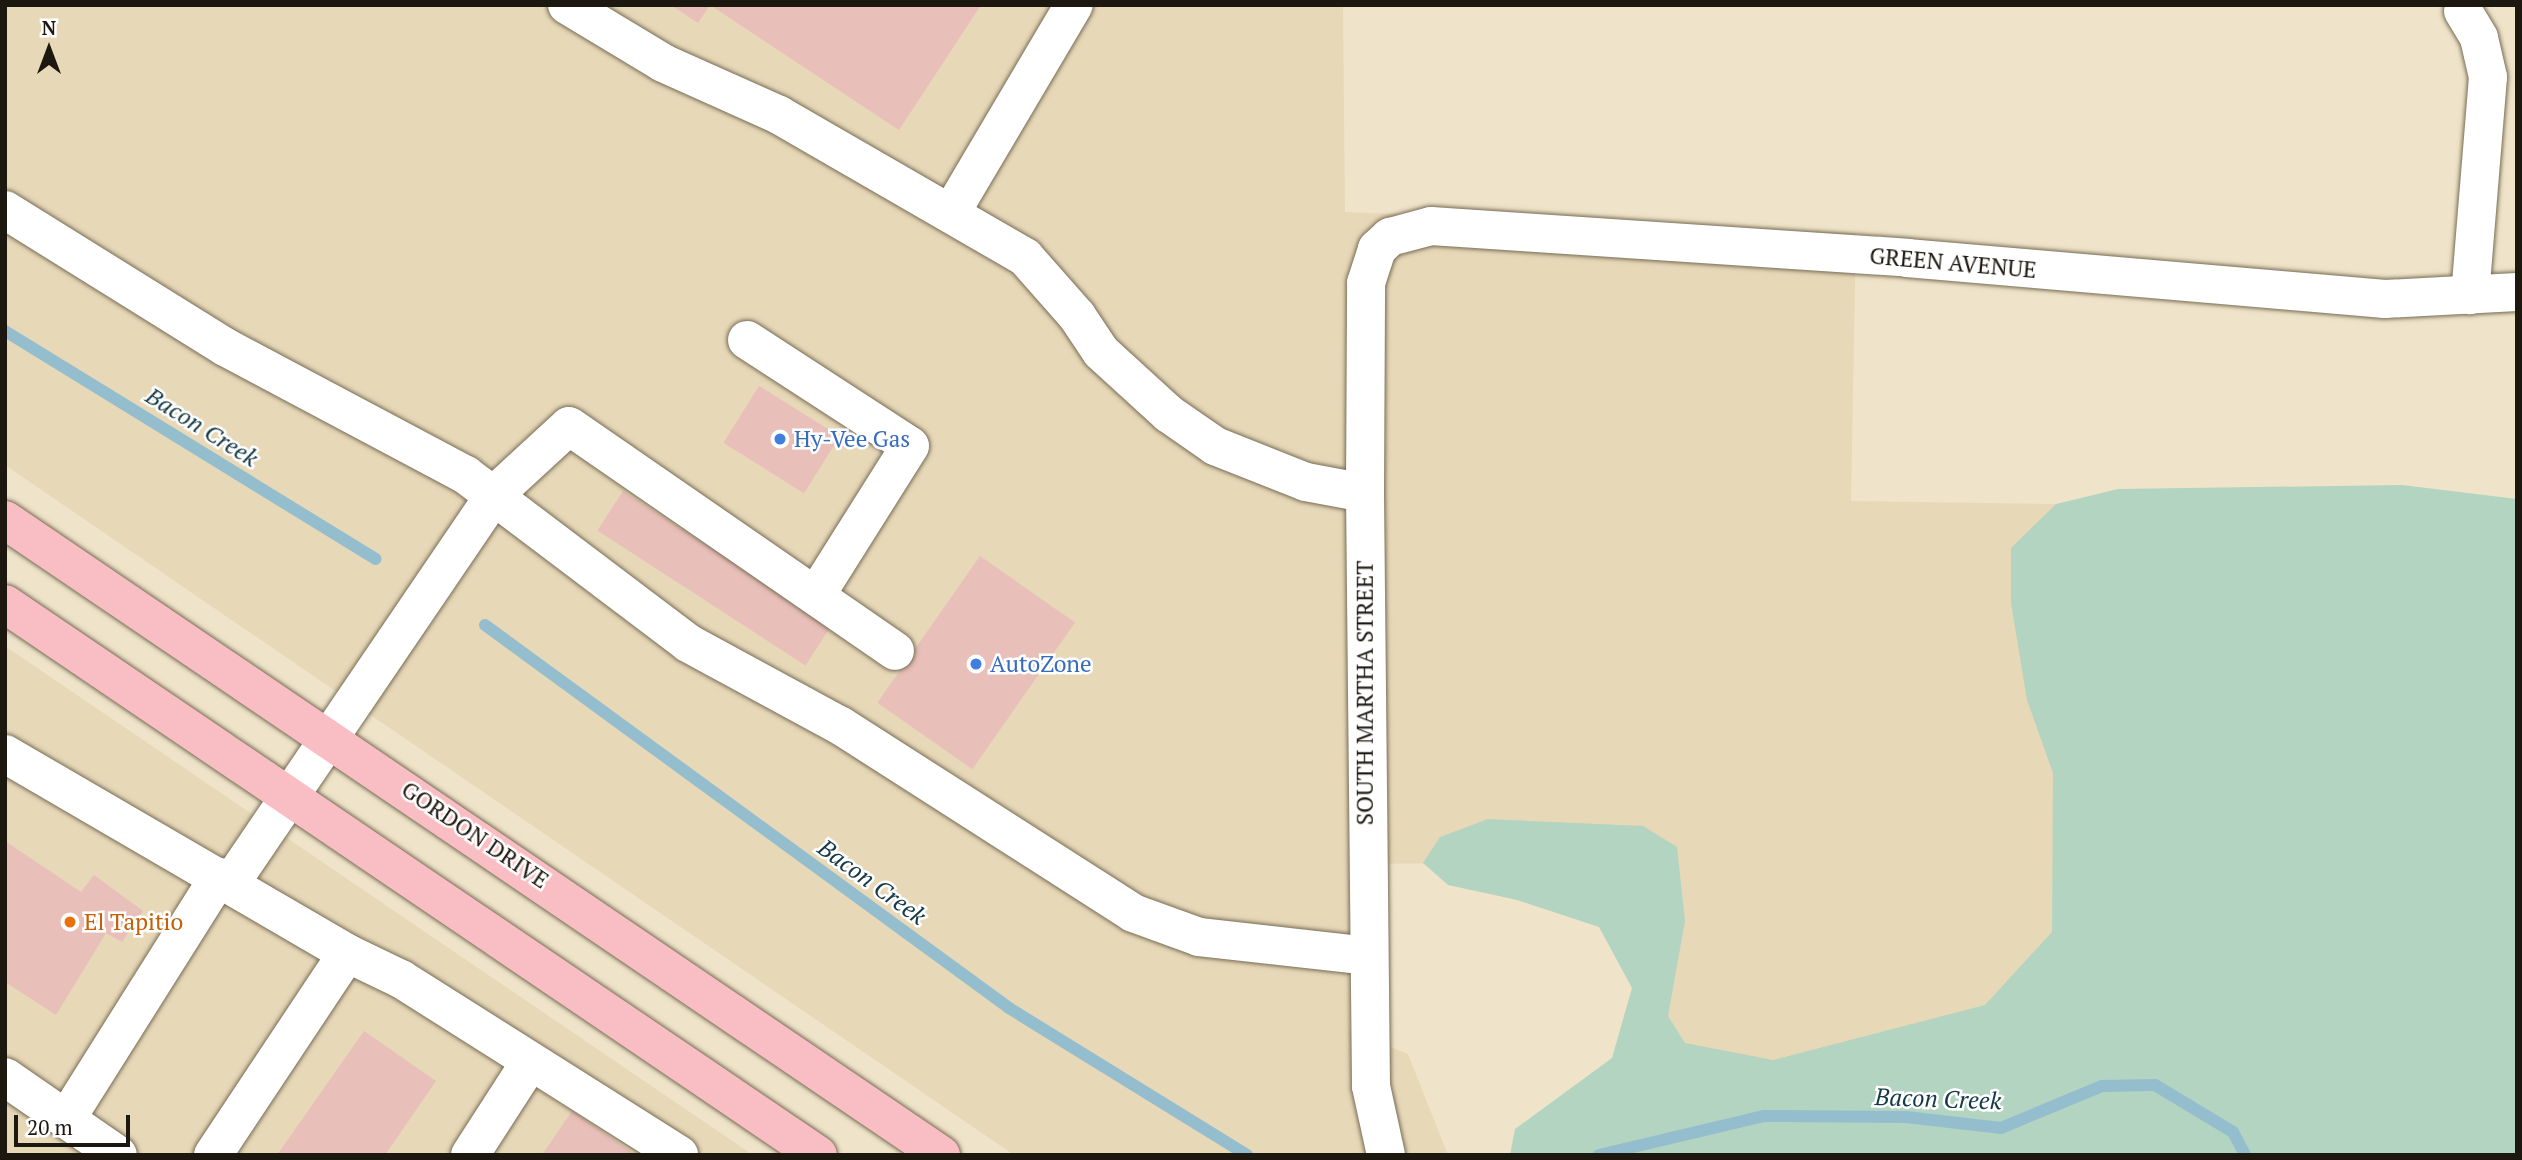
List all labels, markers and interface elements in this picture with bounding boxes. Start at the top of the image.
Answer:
north arrow [14,14,84,84]
text: N [42,15,56,40]
street label: GREEN AVENUE [1868,242,2038,284]
water label: Bacon Creek [141,381,263,473]
place label: Hy-Vee Gas [794,425,910,453]
marker: Hy-Vee Gas [772,431,788,447]
street label: SOUTH MARTHA STREET [1351,560,1379,826]
place label: AutoZone [990,650,1092,678]
marker: AutoZone [968,656,984,672]
street label: GORDON DRIVE [396,776,554,894]
water label: Bacon Creek [812,833,932,931]
place label: El Tapitio [84,908,183,936]
marker: El Tapitio [62,914,78,930]
water label: Bacon Creek [1874,1082,2002,1116]
scale bar [18,1100,133,1144]
text: 20 m [27,1113,73,1141]

